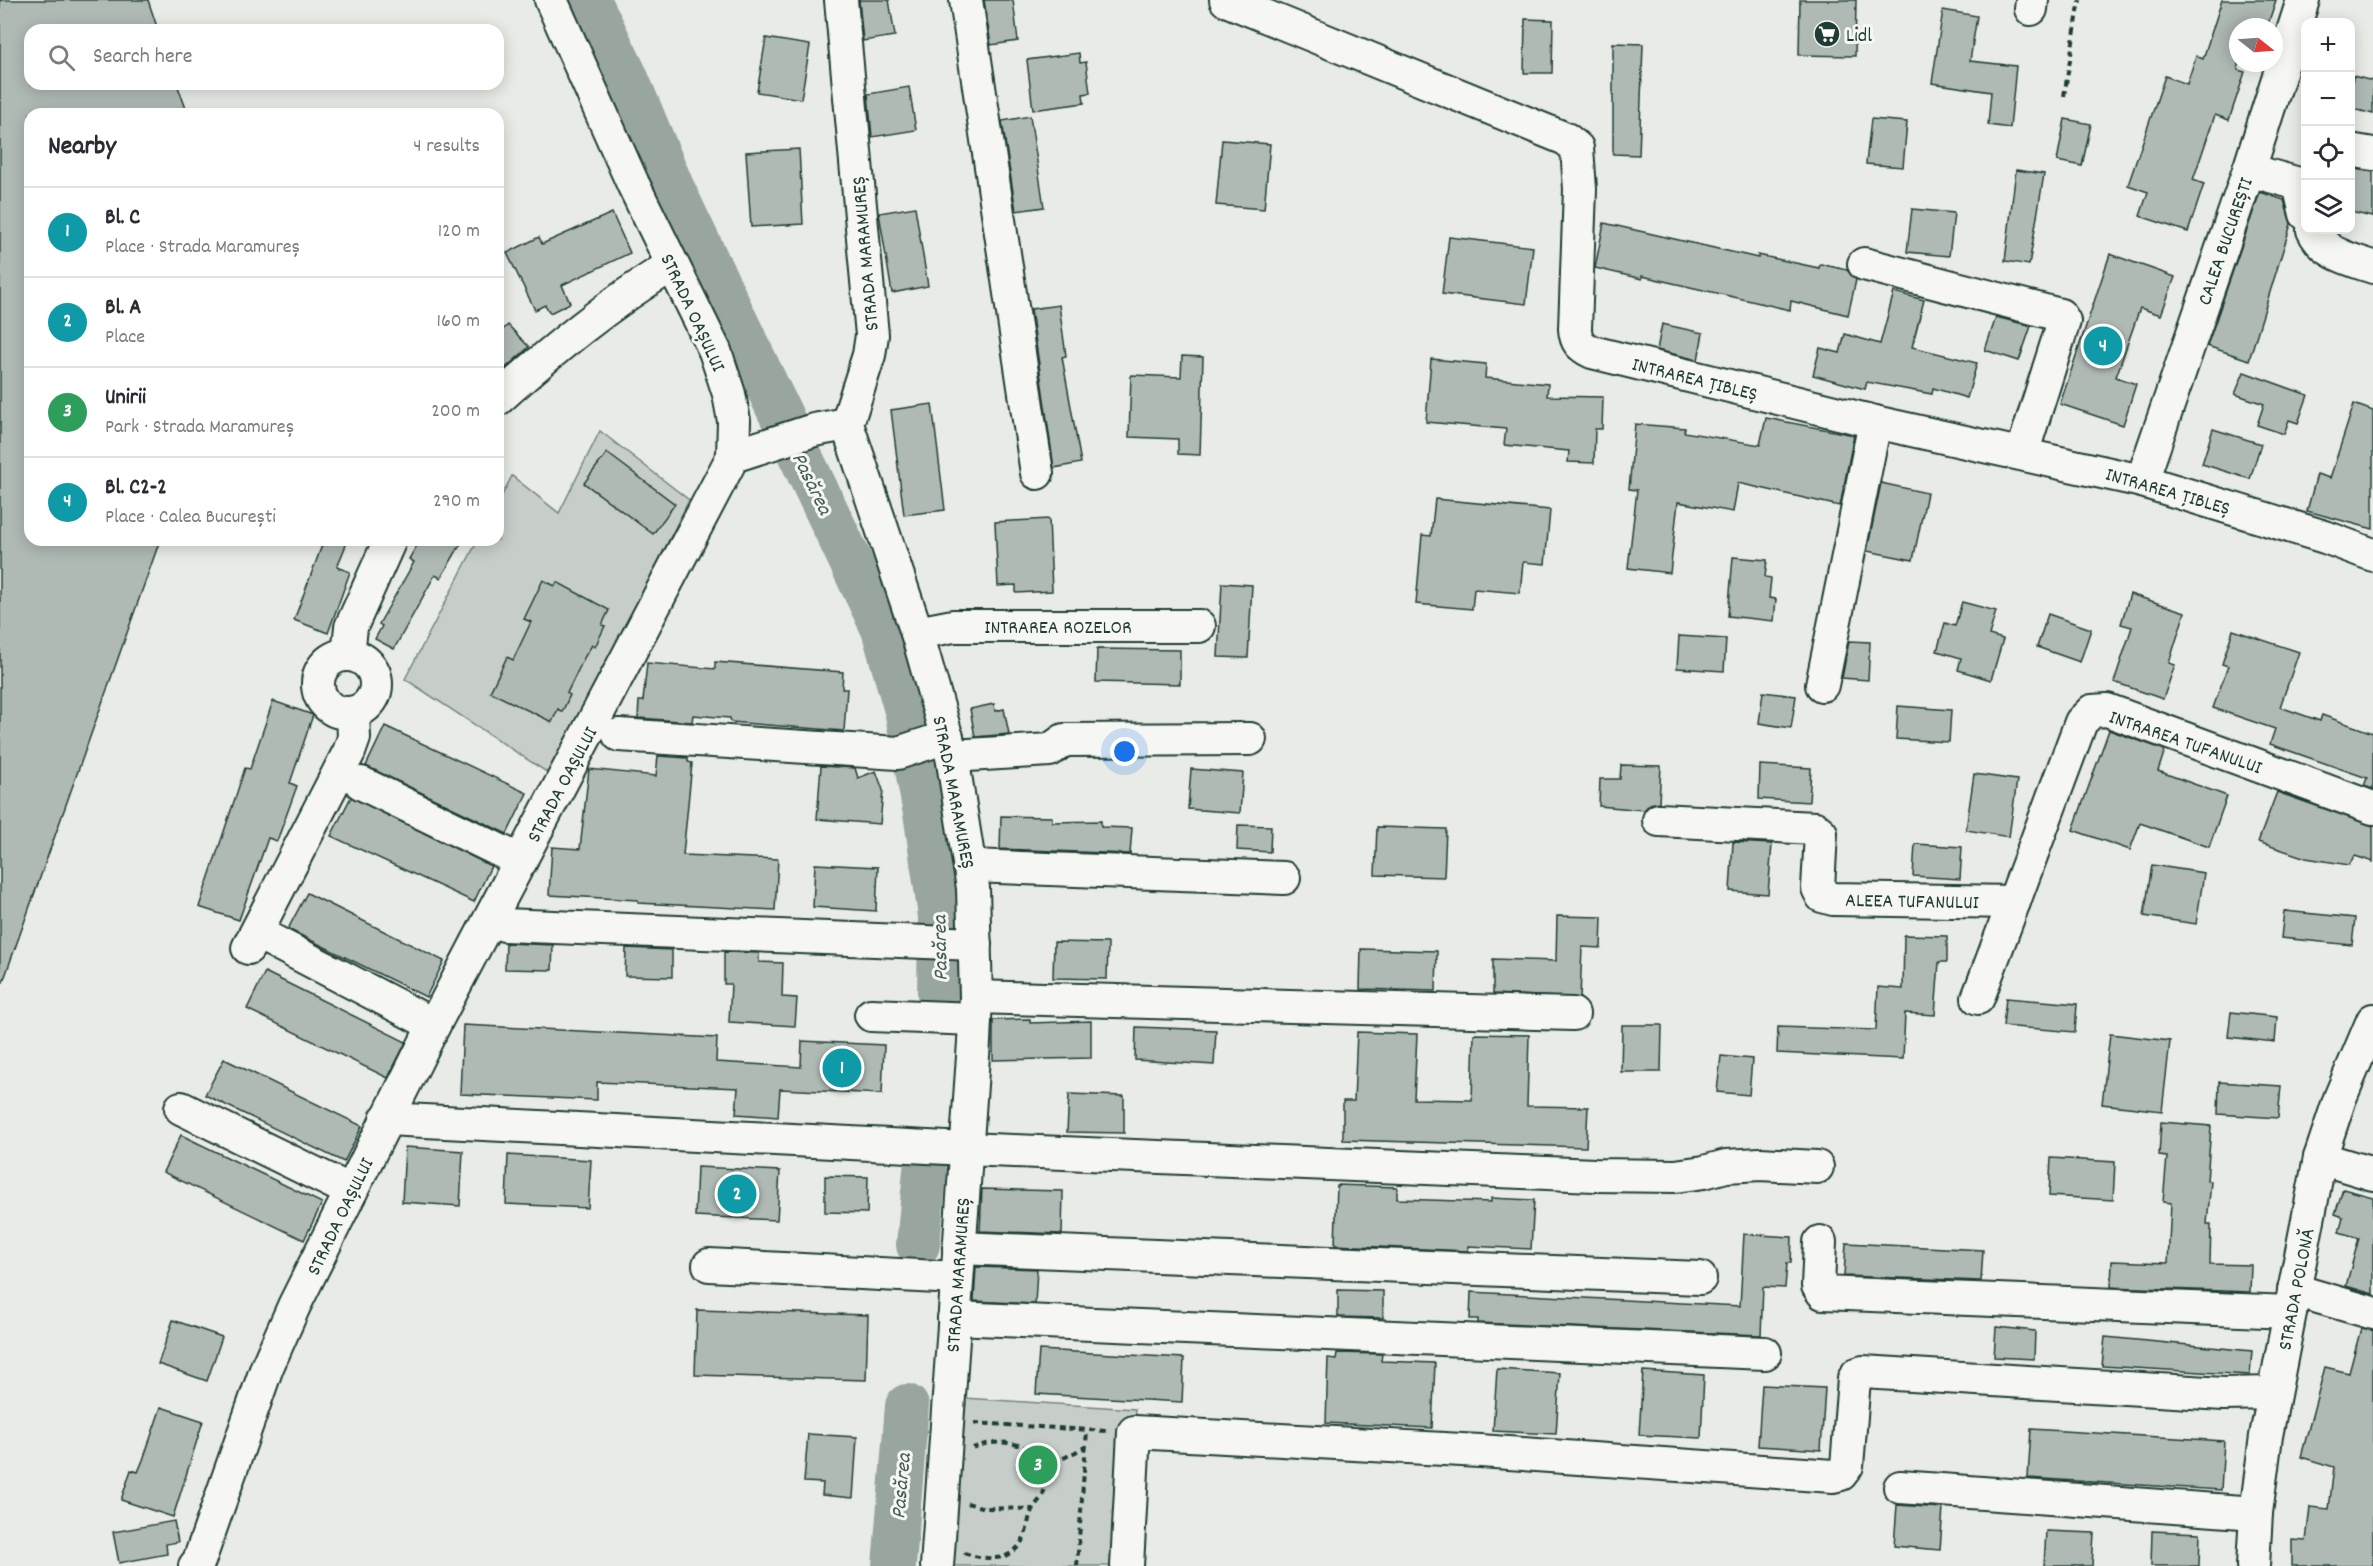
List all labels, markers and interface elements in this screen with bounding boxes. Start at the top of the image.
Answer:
north arrow [2229,18,2283,72]
map controls [2301,18,2355,234]
button: + [2301,18,2355,72]
supermarket icon: Lidl [1812,19,1842,49]
place label: Lidl [1846,23,1872,51]
search box [24,24,504,90]
icon: search [45,41,78,74]
text: Search here [93,42,192,73]
button: − [2301,72,2355,126]
button: locate [2301,126,2355,180]
text: Nearby [48,129,116,166]
text: 4 results [413,133,480,161]
street label: CALEA BUCUREȘTI [2192,174,2262,310]
street label: STRADA MARAMUREȘ [846,175,888,332]
button: layers [2301,180,2355,234]
text: Bl. C [105,203,140,234]
text: 1 [65,218,70,246]
text: 120 m [438,218,480,246]
text: Place · Strada Maramureș [105,234,300,262]
street label: STRADA OAȘULUI [652,250,731,377]
text: Bl. A [105,293,141,324]
text: 2 [63,308,72,336]
text: 160 m [437,308,480,336]
text: Place [105,324,145,352]
pin: 4 [2084,324,2122,368]
street label: INTRAREA ȚIBLEȘ [1629,352,1760,410]
text: Unirii [105,383,146,414]
text: 3 [63,398,72,426]
text: 200 m [431,398,480,426]
text: Park · Strada Maramureș [105,414,294,442]
water label: Pasărea [782,448,839,521]
street label: INTRAREA ȚIBLEȘ [2102,462,2233,524]
text: Bl. C2-2 [105,473,167,504]
text: 4 [63,488,72,516]
text: 290 m [433,488,480,516]
text: Place · Calea București [105,504,276,532]
street label: INTRAREA ROZELOR [984,615,1132,643]
street label: INTRAREA TUFANULUI [2105,705,2265,783]
street label: STRADA MARAMUREȘ [924,714,981,871]
street label: STRADA OAȘULUI [521,723,606,848]
your location [1110,737,1139,766]
street label: ALEEA TUFANULUI [1845,888,1979,918]
water label: Pasărea [926,914,958,981]
pin: 1 [822,1046,862,1090]
street label: STRADA OAȘULUI [301,1154,382,1281]
pin: 2 [718,1172,756,1216]
street label: STRADA MARAMUREȘ [941,1197,979,1353]
street label: STRADA POLONĂ [2272,1226,2323,1353]
pin: 3 [1018,1442,1058,1488]
water label: Pasărea [885,1451,921,1520]

